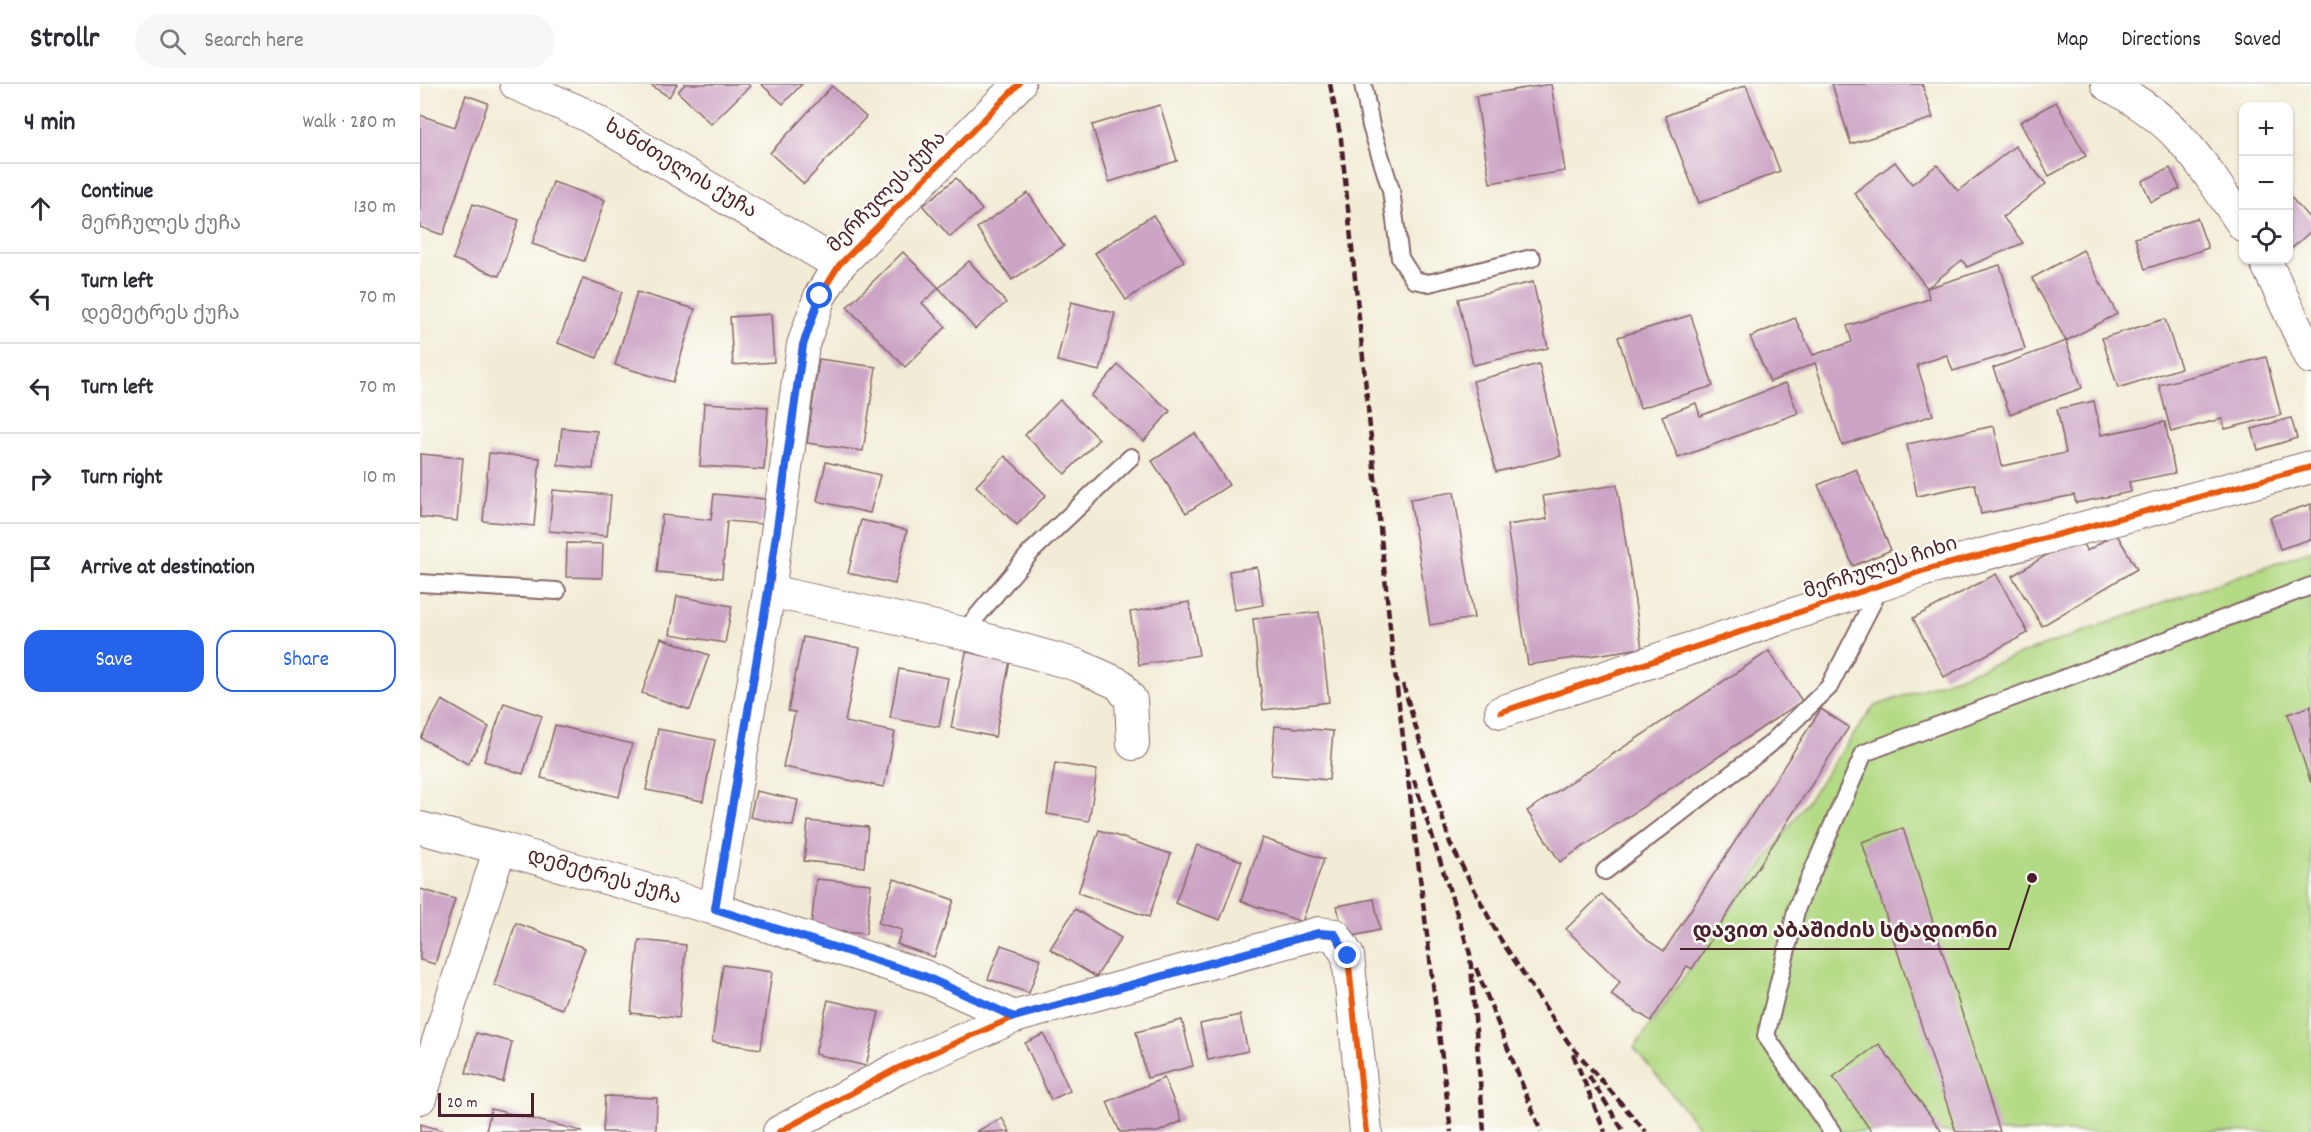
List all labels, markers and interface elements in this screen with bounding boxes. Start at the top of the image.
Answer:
search box [135,14,555,68]
text: Strollr [30,21,99,61]
icon: search [156,25,189,58]
text: Search here [204,26,304,57]
text: Map [2057,26,2088,56]
text: Directions [2121,26,2201,56]
text: Saved [2234,26,2281,56]
map controls [2239,102,2293,264]
button: + [2239,102,2293,156]
text: 4 min [24,105,75,142]
text: Walk · 280 m [302,109,396,137]
street label: ხანძთელის ქუჩა [599,113,761,227]
street label: მერჩულეს ქუჩა [822,126,954,260]
button: − [2239,156,2293,210]
text: Continue [81,177,153,208]
icon: ahead [24,192,57,225]
text: 130 m [354,194,396,222]
button: locate [2239,210,2293,264]
text: მერჩულეს ქუჩა [81,211,241,239]
text: Turn left [81,267,153,298]
icon: left [24,282,57,315]
route start [806,282,832,308]
text: 70 m [359,284,396,312]
text: დემეტრეს ქუჩა [81,301,240,329]
icon: left [24,372,57,405]
text: Turn left [81,373,153,404]
text: 70 m [359,374,396,402]
icon: right [24,462,57,495]
text: Turn right [81,463,163,494]
text: 10 m [362,464,396,492]
street label: მერჩულეს ჩიხი [1800,531,1962,607]
icon: arrive [24,552,57,585]
text: Arrive at destination [81,553,255,584]
button: Save [24,630,204,692]
button: Share [216,630,396,692]
street label: დემეტრეს ქუჩა [524,843,684,913]
callout: დავით აბაშიძის სტადიონი [1680,910,2009,949]
text: დავით აბაშიძის სტადიონი [1692,918,1998,948]
route end [1334,942,1360,968]
scale bar [438,1090,534,1118]
text: 20 m [447,1092,477,1115]

